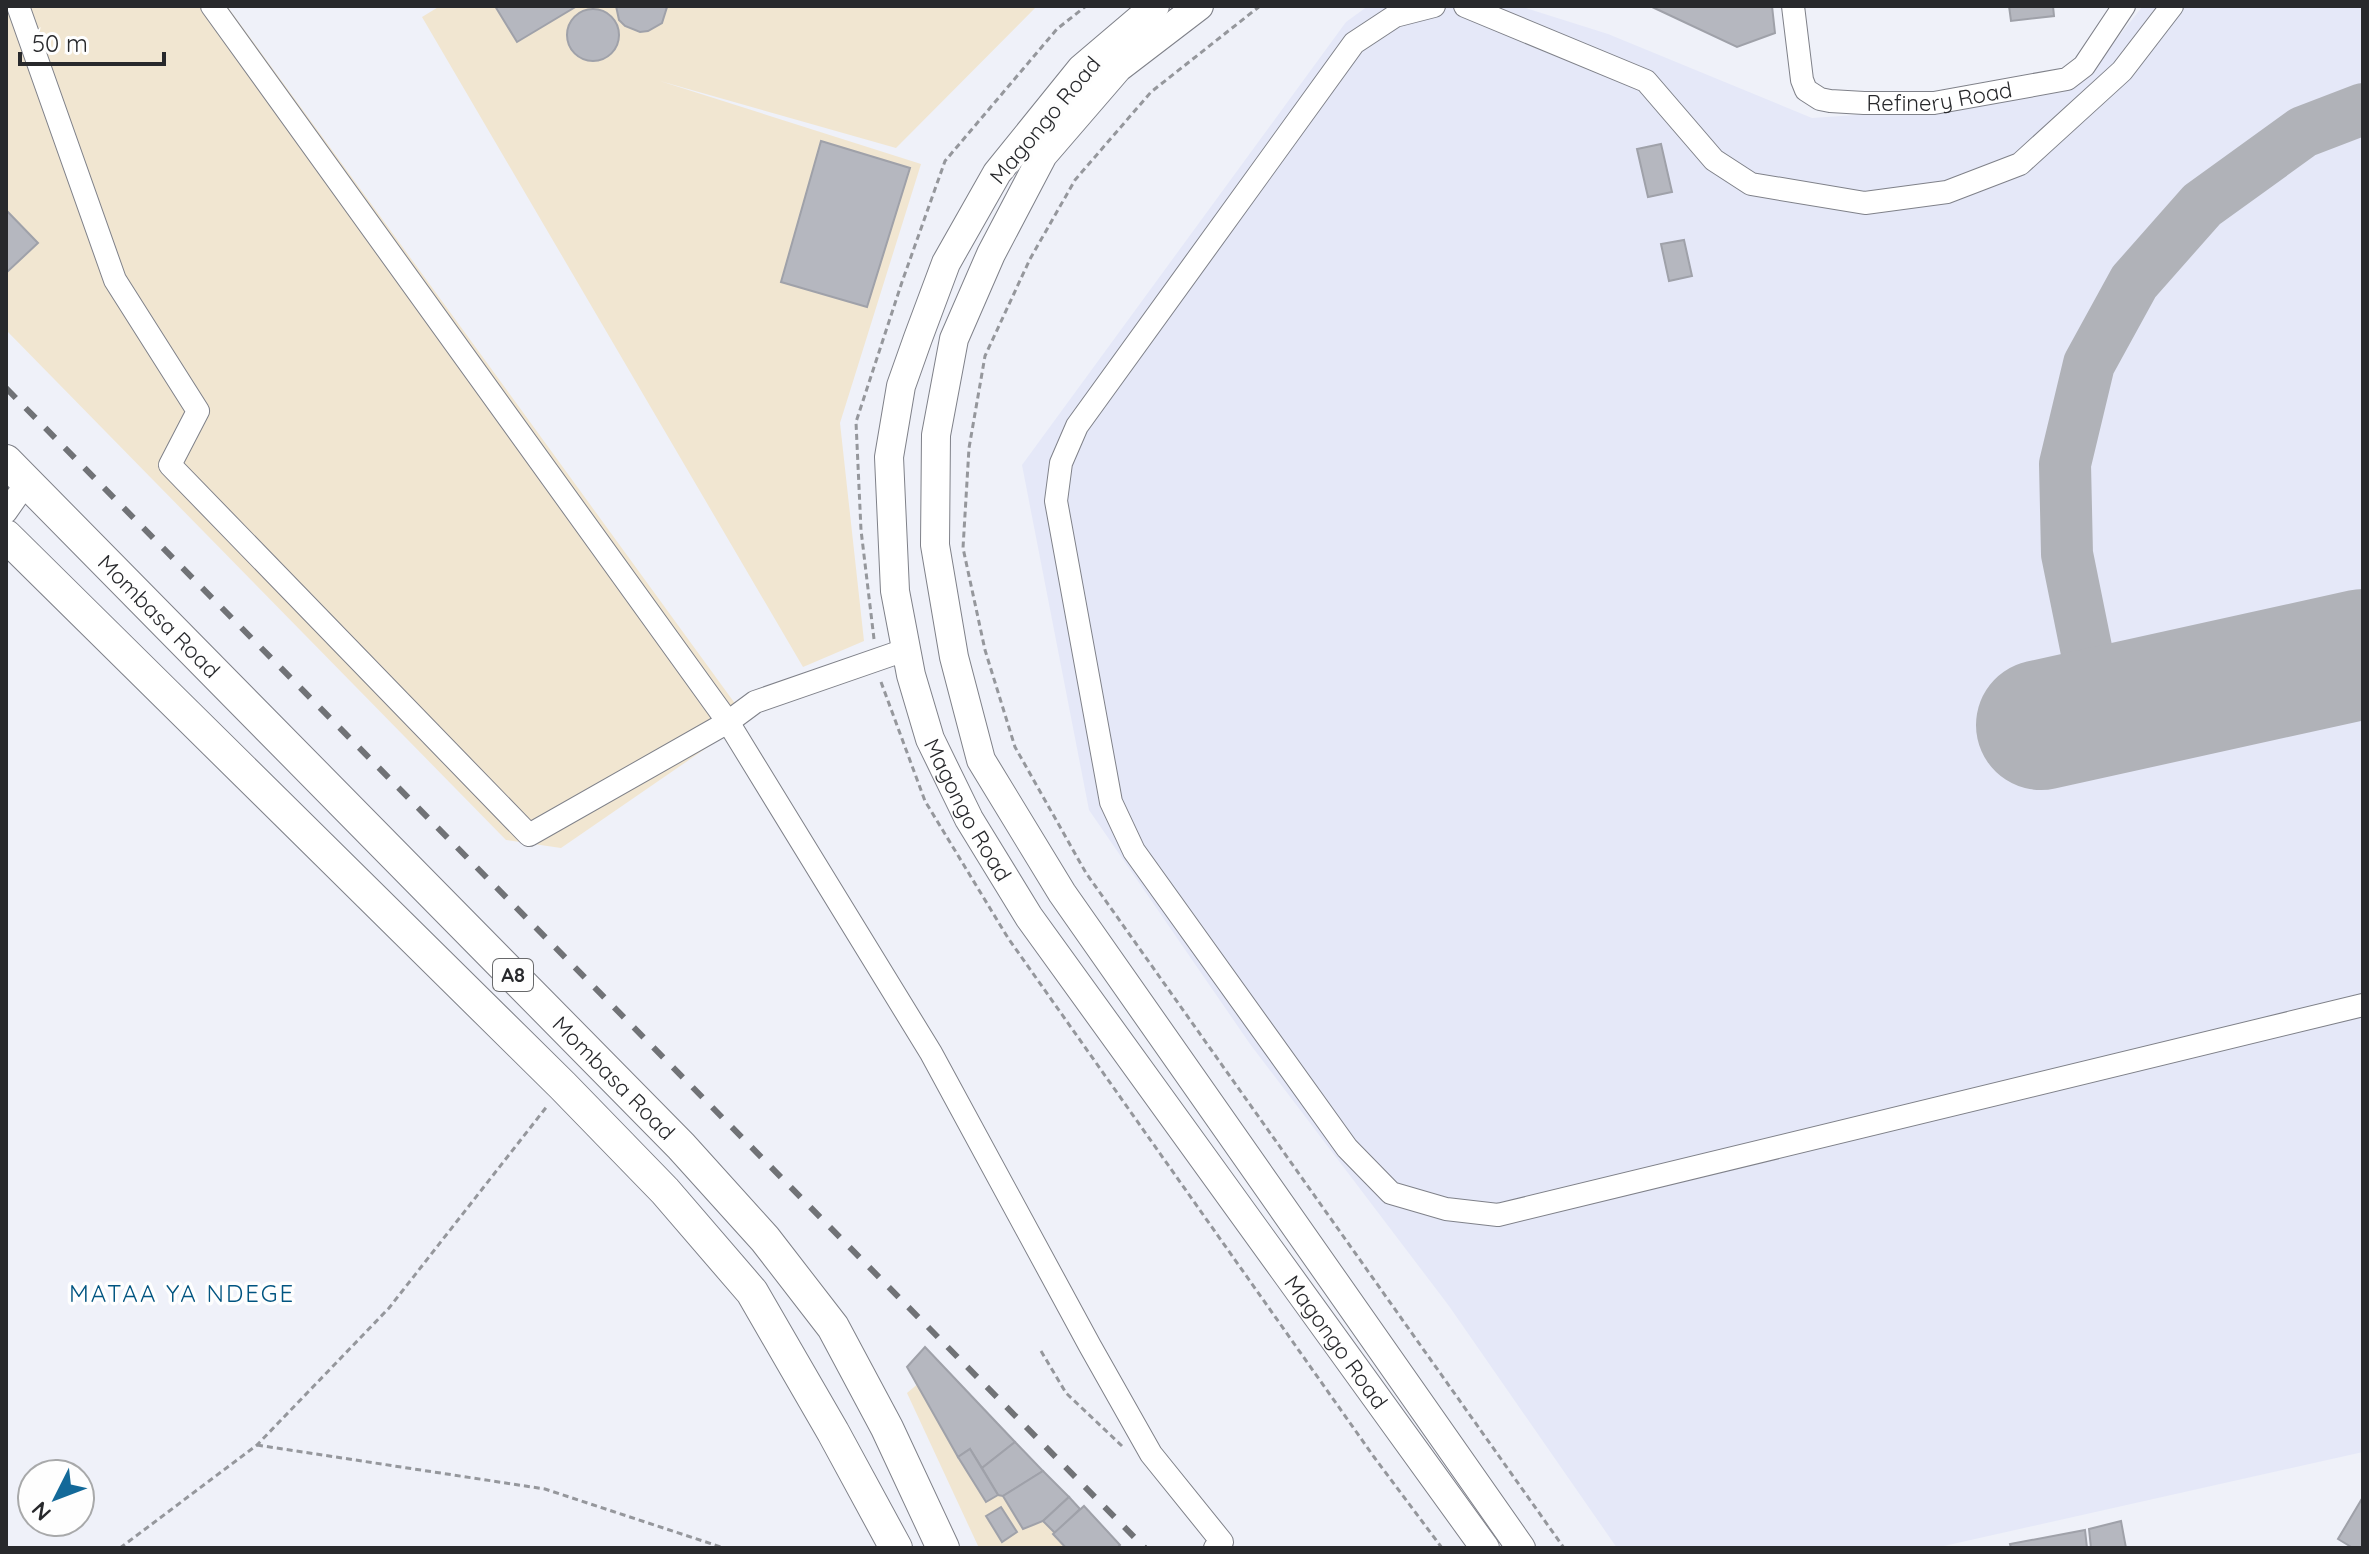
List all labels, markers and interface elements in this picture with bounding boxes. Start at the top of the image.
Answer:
scale bar [20,16,164,66]
text: 50 m [32,28,88,58]
street label: Magongo Road [984,50,1106,190]
street label: Refinery Road [1867,75,2014,117]
street label: Mombasa Road [92,548,226,684]
street label: Magongo Road [918,734,1018,886]
road number: A8 [493,959,533,991]
street label: Mombasa Road [547,1010,681,1146]
street label: Magongo Road [1278,1270,1394,1414]
district label: MATAA YA NDEGE [69,1278,295,1308]
north arrow [16,1458,96,1538]
text: N [25,1496,57,1527]

